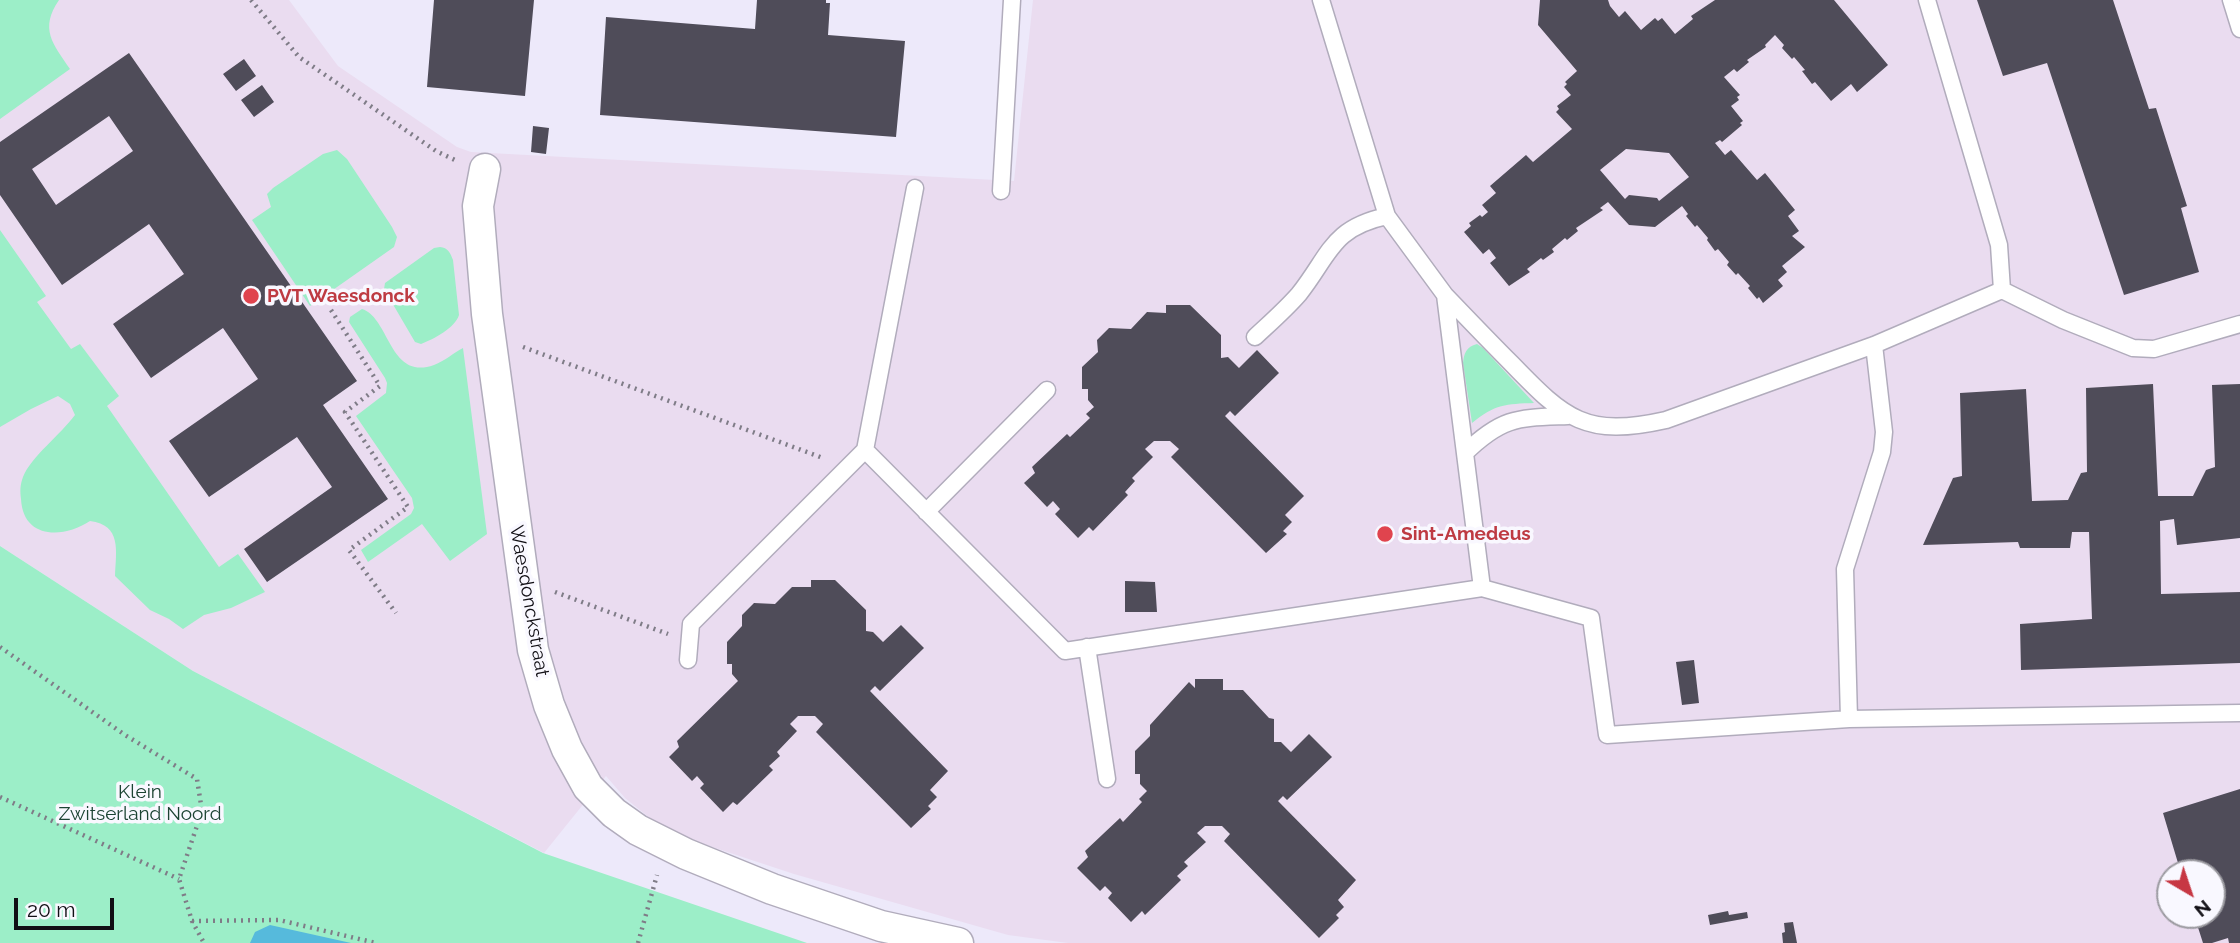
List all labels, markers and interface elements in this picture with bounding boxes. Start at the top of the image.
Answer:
place label: PVT Waesdonck [267,285,415,307]
marker: PVT Waesdonck [241,286,261,306]
street label: Waesdonckstraat [504,523,554,679]
place label: Sint-Amedeus [1401,523,1531,545]
marker: Sint-Amedeus [1375,524,1395,544]
park label: Klein Zwitserland Noord [58,781,222,825]
north arrow [2156,859,2226,929]
scale bar [18,884,117,928]
text: N [2190,896,2216,922]
text: 20 m [27,897,75,922]

